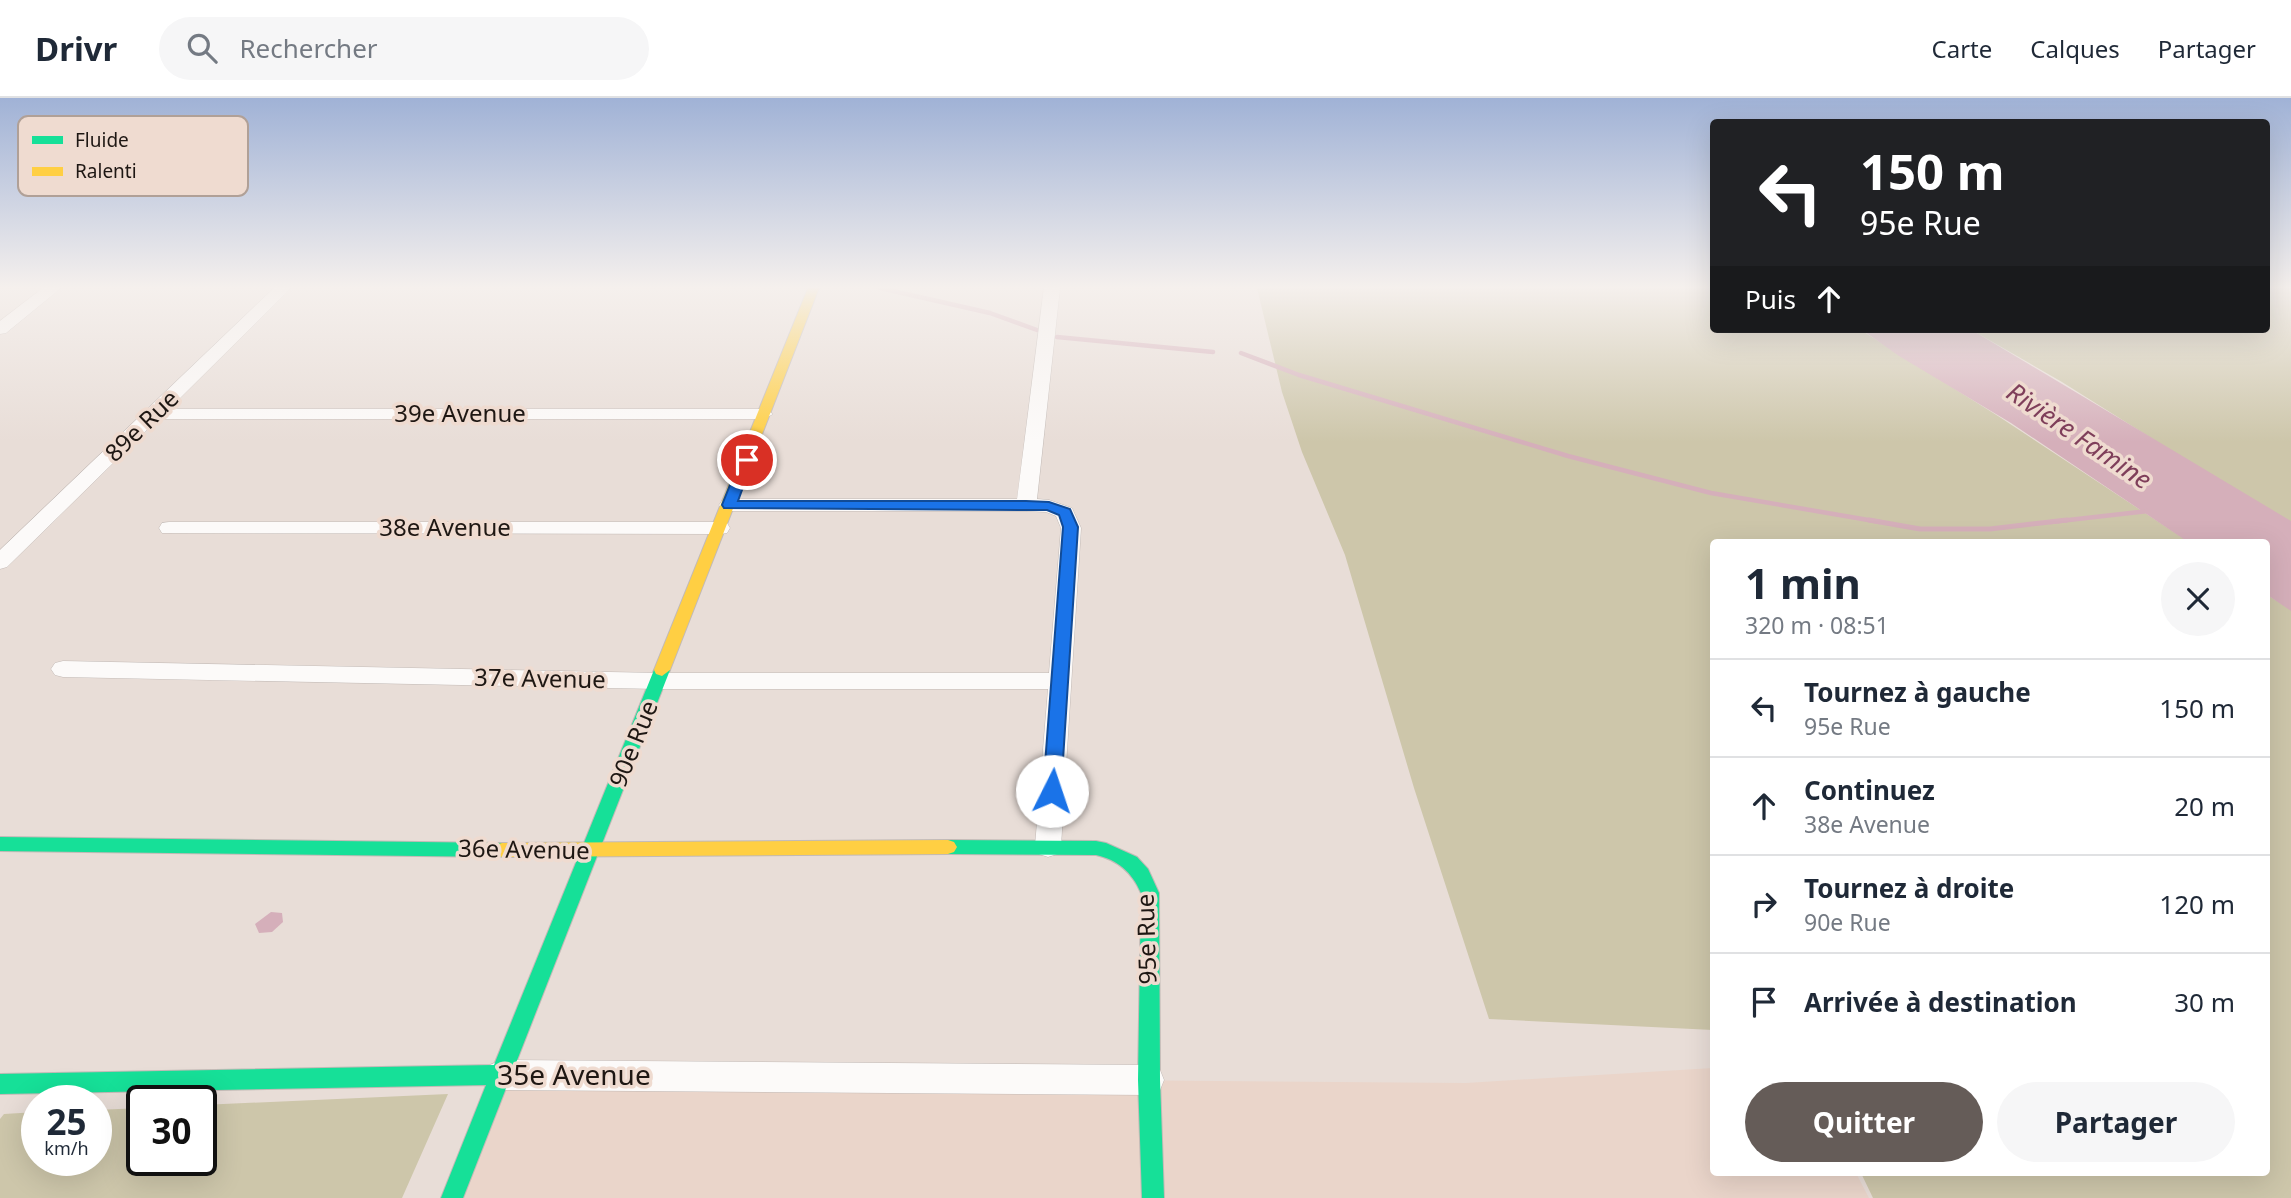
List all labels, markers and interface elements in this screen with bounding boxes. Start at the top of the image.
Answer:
search box [159,17,649,80]
text: Drivr [35,26,117,71]
icon: search [183,29,221,67]
text: Rechercher [239,30,378,66]
text: Carte [1932,32,1992,65]
text: Calques [2030,32,2120,65]
text: Partager [2158,32,2256,65]
legend [18,116,248,196]
text: Fluide [75,127,129,153]
text: 150 m [1860,138,2005,204]
icon: left [1745,147,1836,238]
text: Ralenti [75,158,137,184]
text: 95e Rue [1860,201,1981,244]
icon: ahead [1810,280,1848,318]
text: Puis [1745,281,1796,317]
water label: Rivière Famine [2000,373,2159,497]
street label: 89e Rue [97,382,185,468]
street label: 39e Avenue [394,396,526,429]
pin [717,430,777,490]
icon: arrive [728,441,766,479]
street label: 38e Avenue [379,510,511,543]
text: 1 min [1745,554,1861,611]
button: close [2161,562,2235,636]
text: 320 m · 08:51 [1745,609,1889,641]
street label: 37e Avenue [474,660,606,695]
text: Tournez à gauche [1804,674,2031,710]
icon: left [1745,689,1783,727]
text: 150 m [2159,690,2235,726]
street label: 90e Rue [600,695,665,792]
text: 95e Rue [1804,710,1891,742]
position arrow [1015,754,1089,828]
text: Continuez [1804,772,1935,808]
icon: ahead [1745,787,1783,825]
text: 20 m [2174,788,2235,824]
text: 38e Avenue [1804,808,1930,840]
street label: 36e Avenue [458,831,590,866]
text: Tournez à droite [1804,870,2014,906]
icon: right [1745,885,1783,923]
text: 120 m [2159,886,2235,922]
street label: 95e Rue [1127,893,1164,985]
text: 90e Rue [1804,906,1891,938]
icon: arrive [1745,983,1783,1021]
text: Arrivée à destination [1804,984,2077,1020]
text: 30 m [2174,984,2235,1020]
street label: 35e Avenue [497,1055,651,1093]
button: Quitter [1745,1082,1983,1162]
button: Partager [1997,1082,2235,1162]
speed limit sign: 30 [126,1085,217,1176]
text: 25 [46,1098,87,1145]
text: km/h [44,1136,89,1160]

